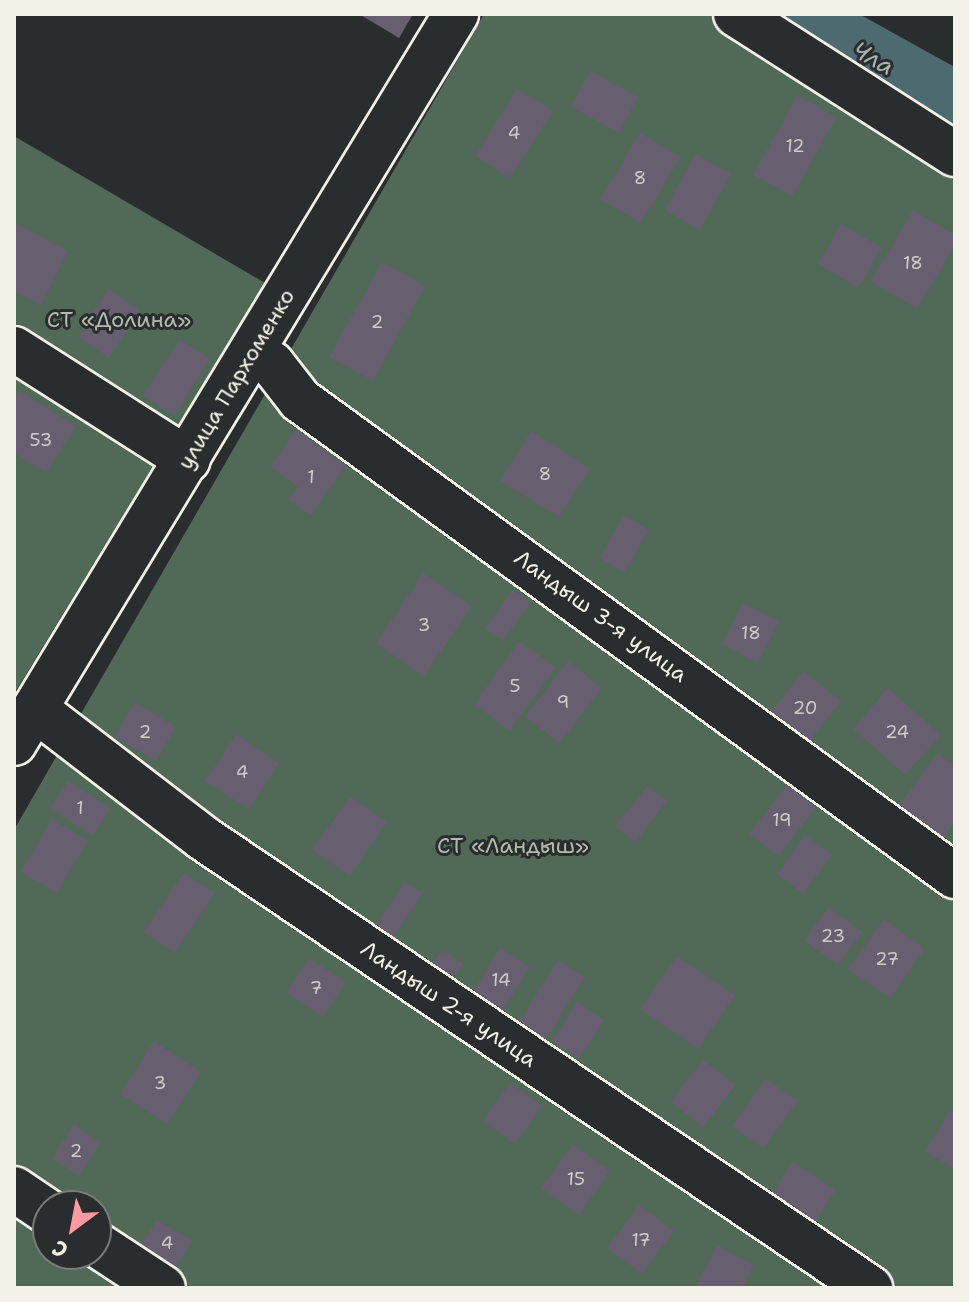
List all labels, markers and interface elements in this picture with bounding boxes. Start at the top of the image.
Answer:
water label: Чла [847,36,899,82]
house number: 4 [508,122,520,144]
house number: 12 [785,135,805,157]
house number: 8 [634,167,646,189]
house number: 18 [903,252,923,274]
street label: улица Пархоменко [172,284,300,474]
park label: СТ «Долина» [47,307,191,333]
house number: 2 [371,311,383,333]
house number: 53 [30,429,52,451]
house number: 8 [539,463,551,485]
house number: 1 [307,466,315,488]
street label: Ландыш 3-я улица [509,544,693,688]
house number: 3 [418,614,430,636]
house number: 18 [741,622,761,644]
house number: 5 [509,675,521,697]
house number: 9 [557,691,569,713]
house number: 20 [793,697,817,719]
house number: 2 [139,721,151,743]
house number: 24 [885,721,909,743]
house number: 4 [236,761,248,783]
house number: 1 [76,797,84,819]
house number: 19 [772,809,792,831]
park label: СТ «Ландыш» [437,833,589,859]
house number: 23 [821,925,845,947]
street label: Ландыш 2-я улица [356,935,542,1073]
house number: 27 [875,948,899,970]
house number: 14 [491,969,511,991]
house number: 7 [310,977,322,999]
house number: 3 [154,1072,166,1094]
house number: 2 [70,1140,82,1162]
house number: 15 [567,1168,585,1190]
north arrow [32,1190,112,1270]
house number: 17 [631,1229,651,1251]
house number: 4 [161,1232,173,1254]
text: С [47,1233,73,1265]

